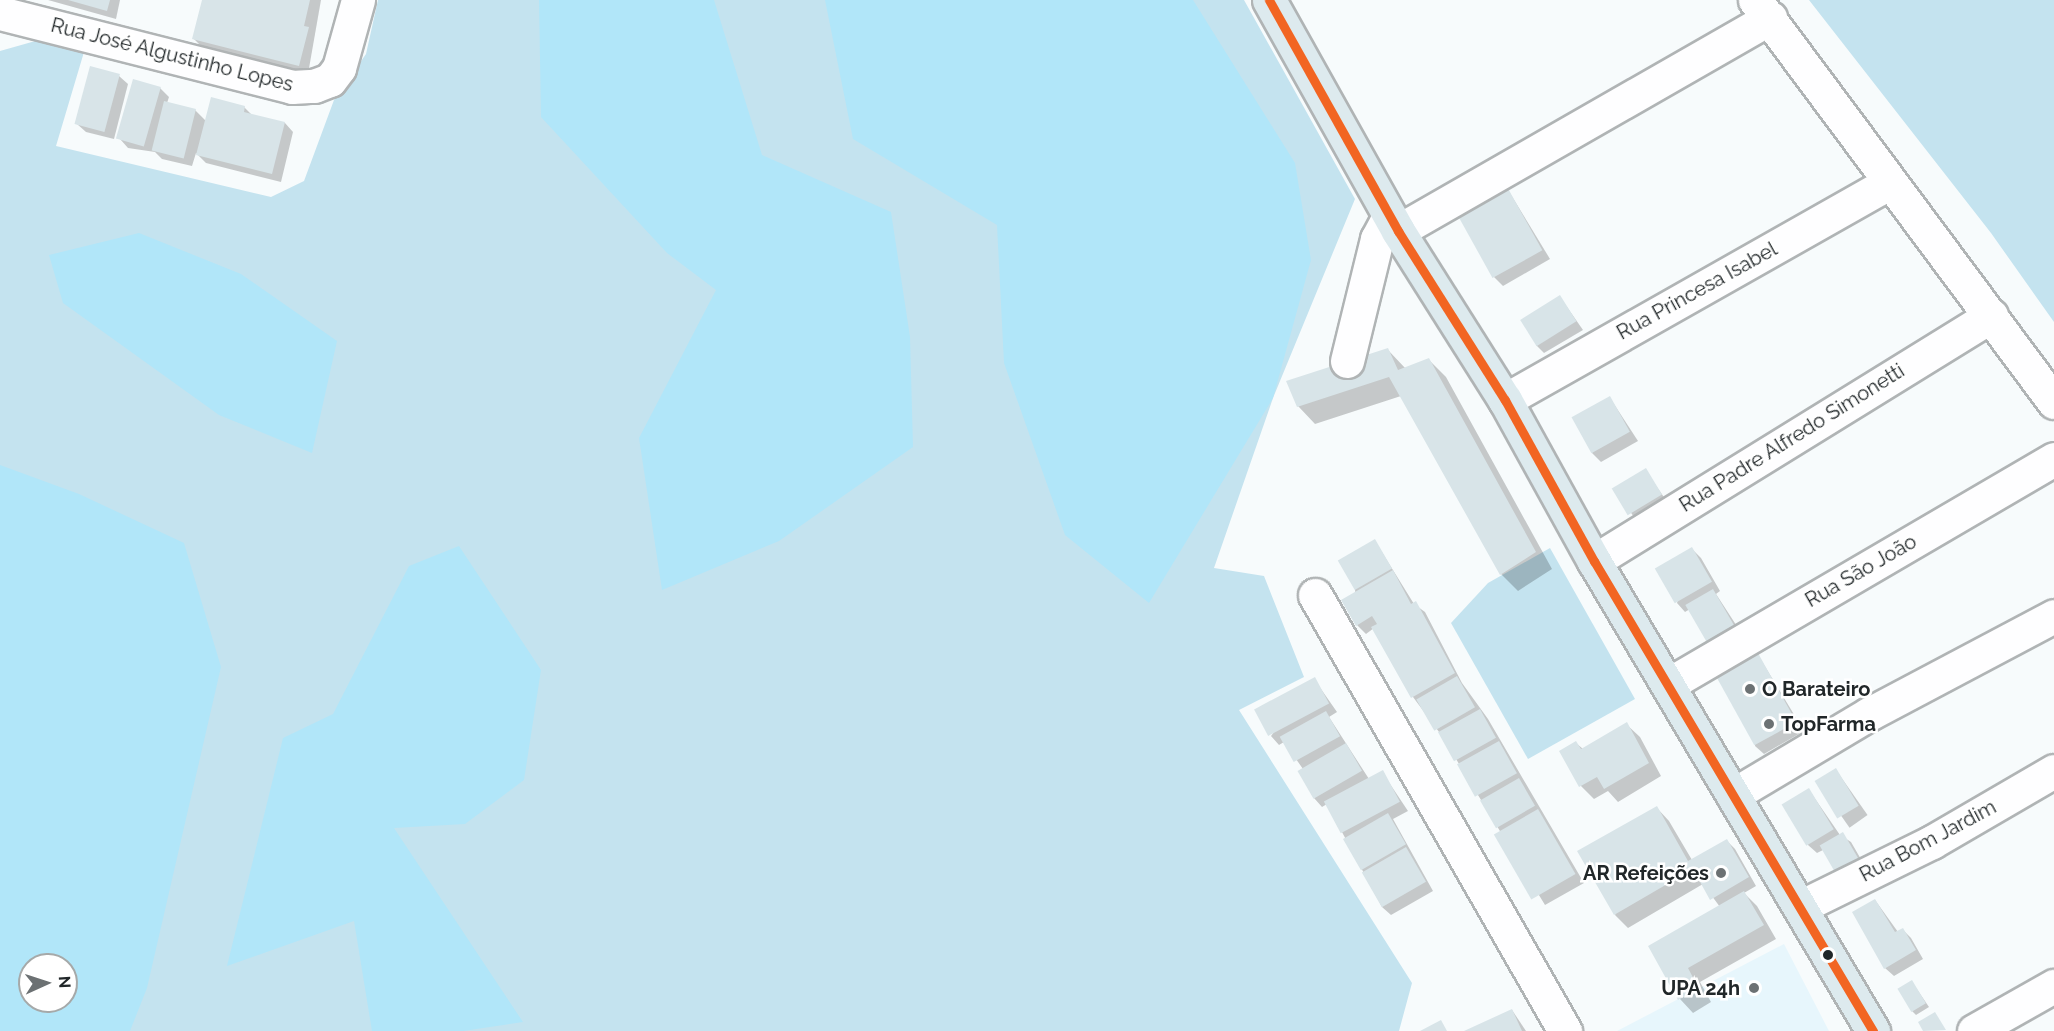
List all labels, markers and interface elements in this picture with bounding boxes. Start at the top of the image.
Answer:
street label: Rua José Algustinho Lopes [48,13,296,97]
street label: Rua Princesa Isabel [1613,237,1781,345]
street label: Rua Padre Alfredo Simonetti [1675,359,1909,517]
street label: Rua São João [1801,529,1921,613]
place label: O Barateiro [1762,677,1870,701]
marker: O Barateiro [1743,682,1757,696]
place label: TopFarma [1781,712,1876,736]
marker: TopFarma [1762,717,1776,731]
street label: Rua Bom Jardim [1855,795,2001,887]
place label: AR Refeições [1583,861,1709,885]
marker: AR Refeições [1714,866,1728,880]
unlabelled marker [1822,949,1834,961]
north arrow [18,953,78,1013]
text: N [55,976,74,989]
place label: UPA 24h [1661,976,1740,1000]
marker: UPA 24h [1745,979,1763,997]

